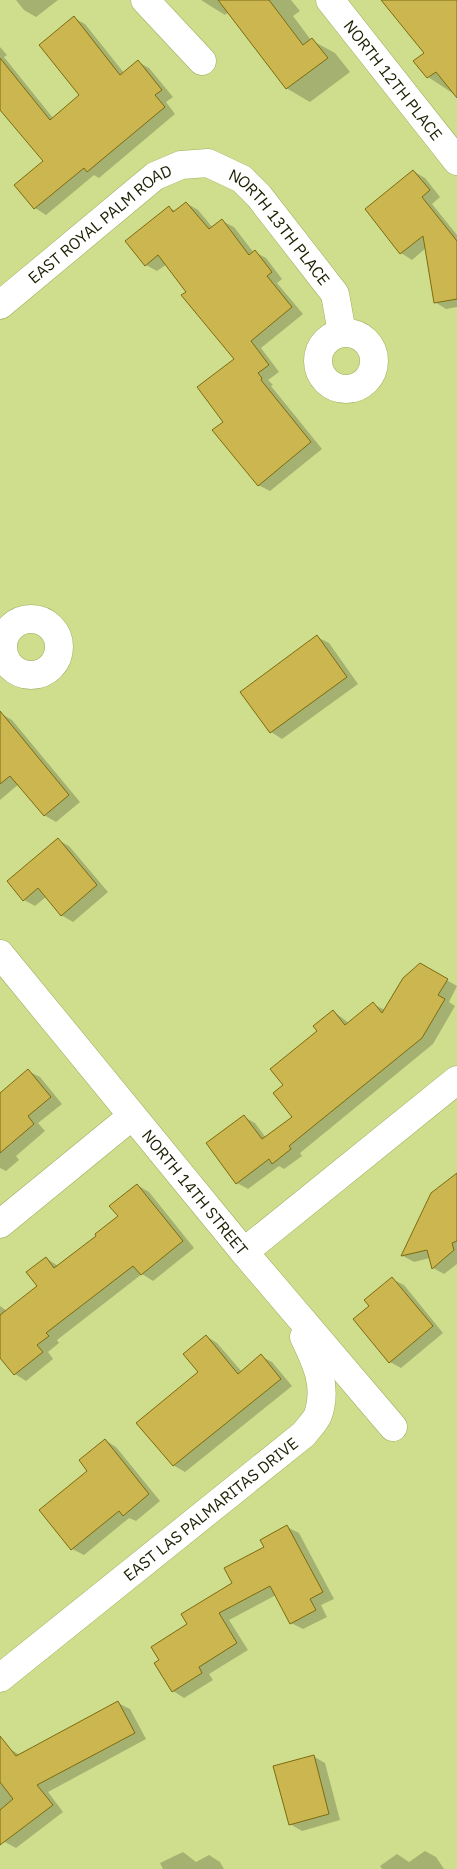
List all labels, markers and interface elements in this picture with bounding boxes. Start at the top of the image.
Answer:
street label: NORTH 12TH PLACE [340,16,447,144]
street label: EAST ROYAL PALM ROAD [24,160,175,288]
street label: NORTH 13TH PLACE [226,164,334,289]
street label: NORTH 14TH STREET [138,1125,252,1259]
street label: EAST LAS PALMARITAS DRIVE [119,1433,302,1585]

